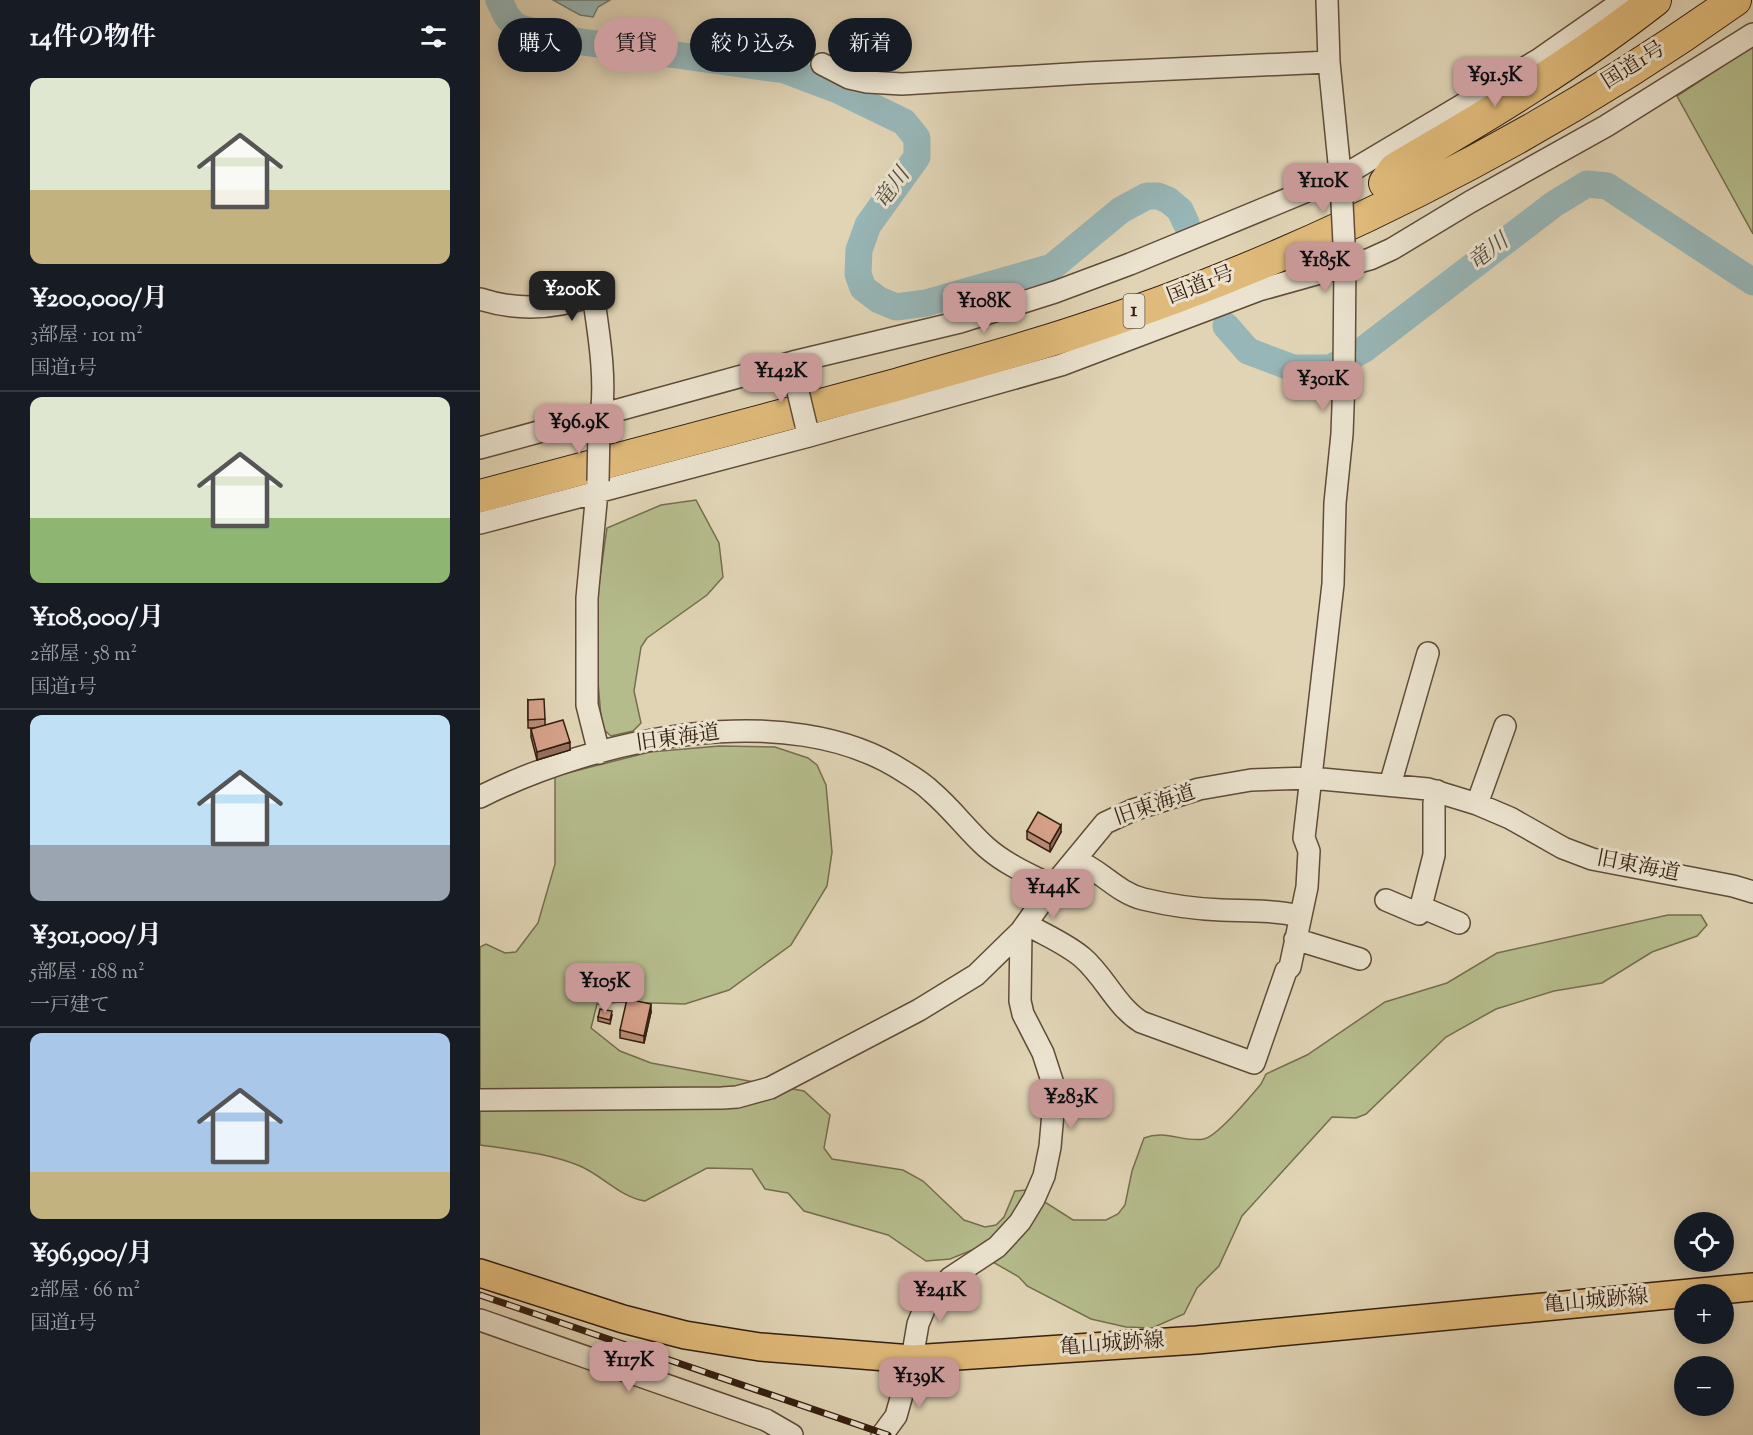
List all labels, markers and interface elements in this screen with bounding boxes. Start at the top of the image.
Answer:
chip: 購入 [498,18,582,72]
chip: 賃貸 [594,18,678,72]
chip: 絞り込み [690,18,816,72]
chip: 新着 [828,18,912,72]
text: 14件の物件 [30,20,156,57]
icon: filters [417,20,450,53]
street label: 国道1号 [1596,35,1672,97]
pin: ¥91.5K [1446,57,1544,108]
text: ¥91.5K [1467,62,1523,91]
icon: home [186,117,294,225]
water label: 竜川 [867,160,920,216]
pin: ¥110K [1281,163,1365,214]
text: ¥110K [1297,168,1349,197]
water label: 竜川 [1462,226,1518,279]
pin: ¥185K [1283,242,1367,293]
text: ¥185K [1300,247,1351,276]
street label: 国道1号 [1163,259,1239,313]
pin: ¥200K [530,271,614,322]
text: ¥200K [543,276,601,305]
text: ¥200,000/月 [30,281,168,318]
pin: ¥108K [942,283,1026,334]
text: ¥108K [957,288,1011,317]
road number: 1 [1124,294,1144,328]
text: 3部屋 · 101 m² [30,322,143,351]
pin: ¥142K [739,353,823,404]
text: 国道1号 [30,355,97,384]
text: ¥142K [754,358,808,387]
pin: ¥301K [1281,361,1365,412]
text: ¥301K [1297,366,1349,395]
pin: ¥96.9K [530,404,628,455]
text: ¥96.9K [549,409,609,438]
icon: home [186,436,294,544]
text: ¥108,000/月 [30,600,164,637]
text: 2部屋 · 58 m² [30,641,137,670]
text: 国道1号 [30,674,97,703]
street label: 旧東海道 [634,718,722,760]
icon: home [186,754,294,862]
street label: 旧東海道 [1110,778,1200,834]
street label: 旧東海道 [1594,844,1682,890]
pin: ¥144K [1011,869,1095,920]
text: ¥144K [1026,874,1080,903]
text: ¥301,000/月 [30,918,162,955]
text: 5部屋 · 188 m² [30,959,145,988]
pin: ¥105K [563,963,647,1014]
text: ¥105K [579,968,631,997]
text: 一戸建て [30,992,110,1021]
icon: home [186,1072,294,1180]
pin: ¥283K [1029,1079,1113,1130]
text: ¥283K [1044,1084,1098,1113]
map controls [1674,1212,1734,1416]
button: locate [1674,1212,1734,1272]
text: ¥96,900/月 [30,1236,153,1273]
pin: ¥241K [898,1272,982,1323]
text: 2部屋 · 66 m² [30,1277,140,1306]
text: ¥241K [913,1277,967,1306]
street label: 亀山城跡線 [1542,1282,1650,1322]
button: + [1674,1284,1734,1344]
text: 国道1号 [30,1310,97,1339]
street label: 亀山城跡線 [1059,1326,1165,1364]
pin: ¥117K [587,1342,671,1393]
text: ¥117K [604,1347,654,1376]
button: − [1674,1356,1734,1416]
pin: ¥139K [877,1358,961,1409]
text: ¥139K [893,1363,945,1392]

